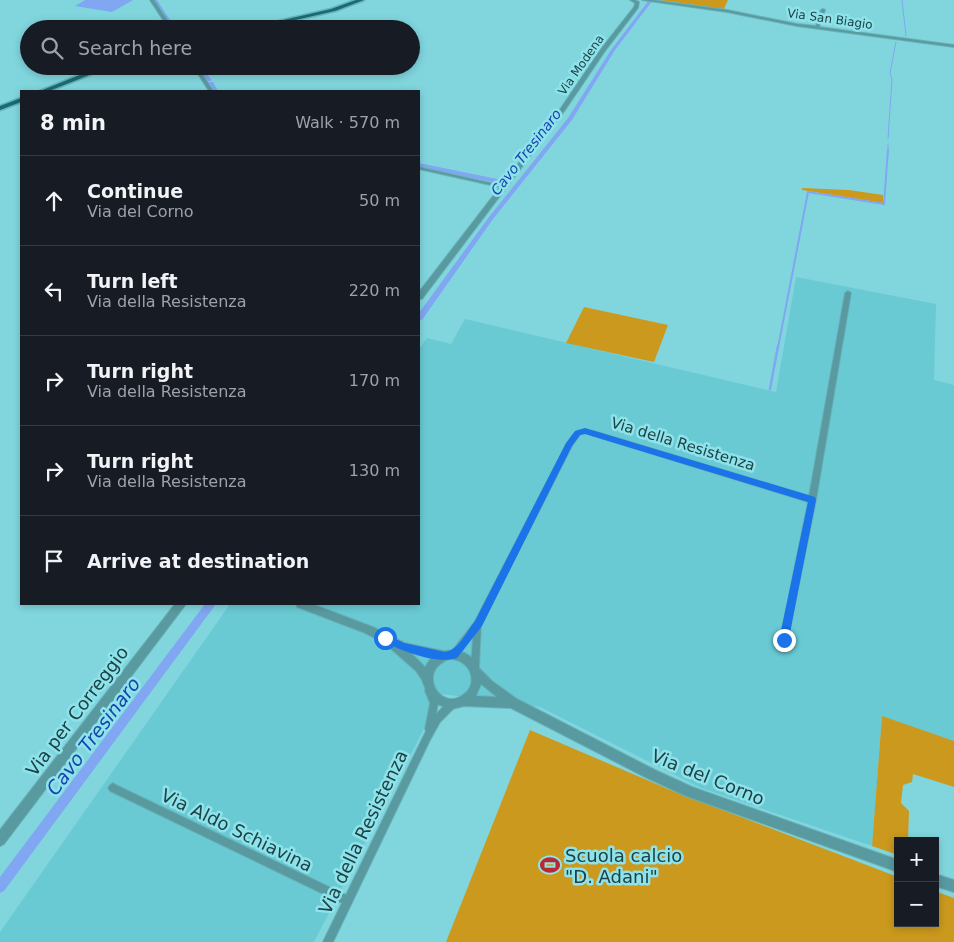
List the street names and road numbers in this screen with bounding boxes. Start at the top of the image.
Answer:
street label: Via San Biagio [786,6,874,32]
street label: Via Modena [555,32,607,98]
street label: Via della Resistenza [609,414,757,474]
street label: Via per Correggio [21,642,133,780]
street label: Via del Corno [648,745,768,809]
street label: Via della Resistenza [314,747,412,917]
street label: Via Aldo Schiavina [158,784,316,876]

